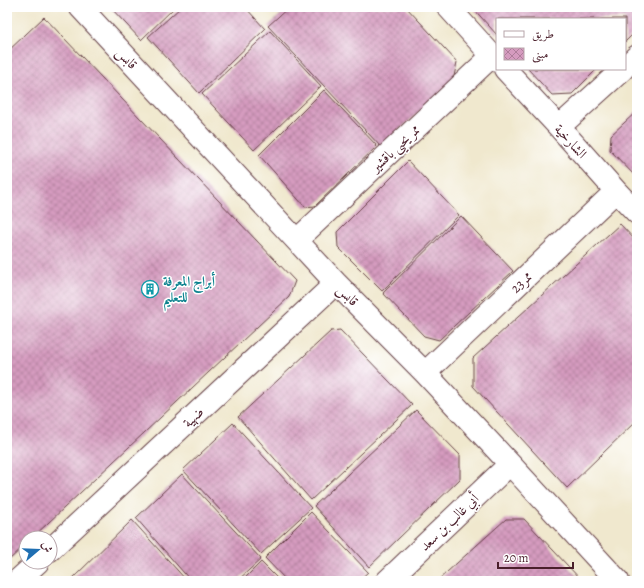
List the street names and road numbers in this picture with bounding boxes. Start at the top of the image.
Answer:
street label: قابس [112,43,142,74]
street label: ممر يحيى باقشير [365,120,426,179]
street label: الشارخية [550,120,591,163]
street label: ممر23 [506,267,536,297]
street label: قابس [332,280,363,311]
street label: ضهية [179,403,208,432]
street label: أبي غالب بن سعد [415,488,485,557]

